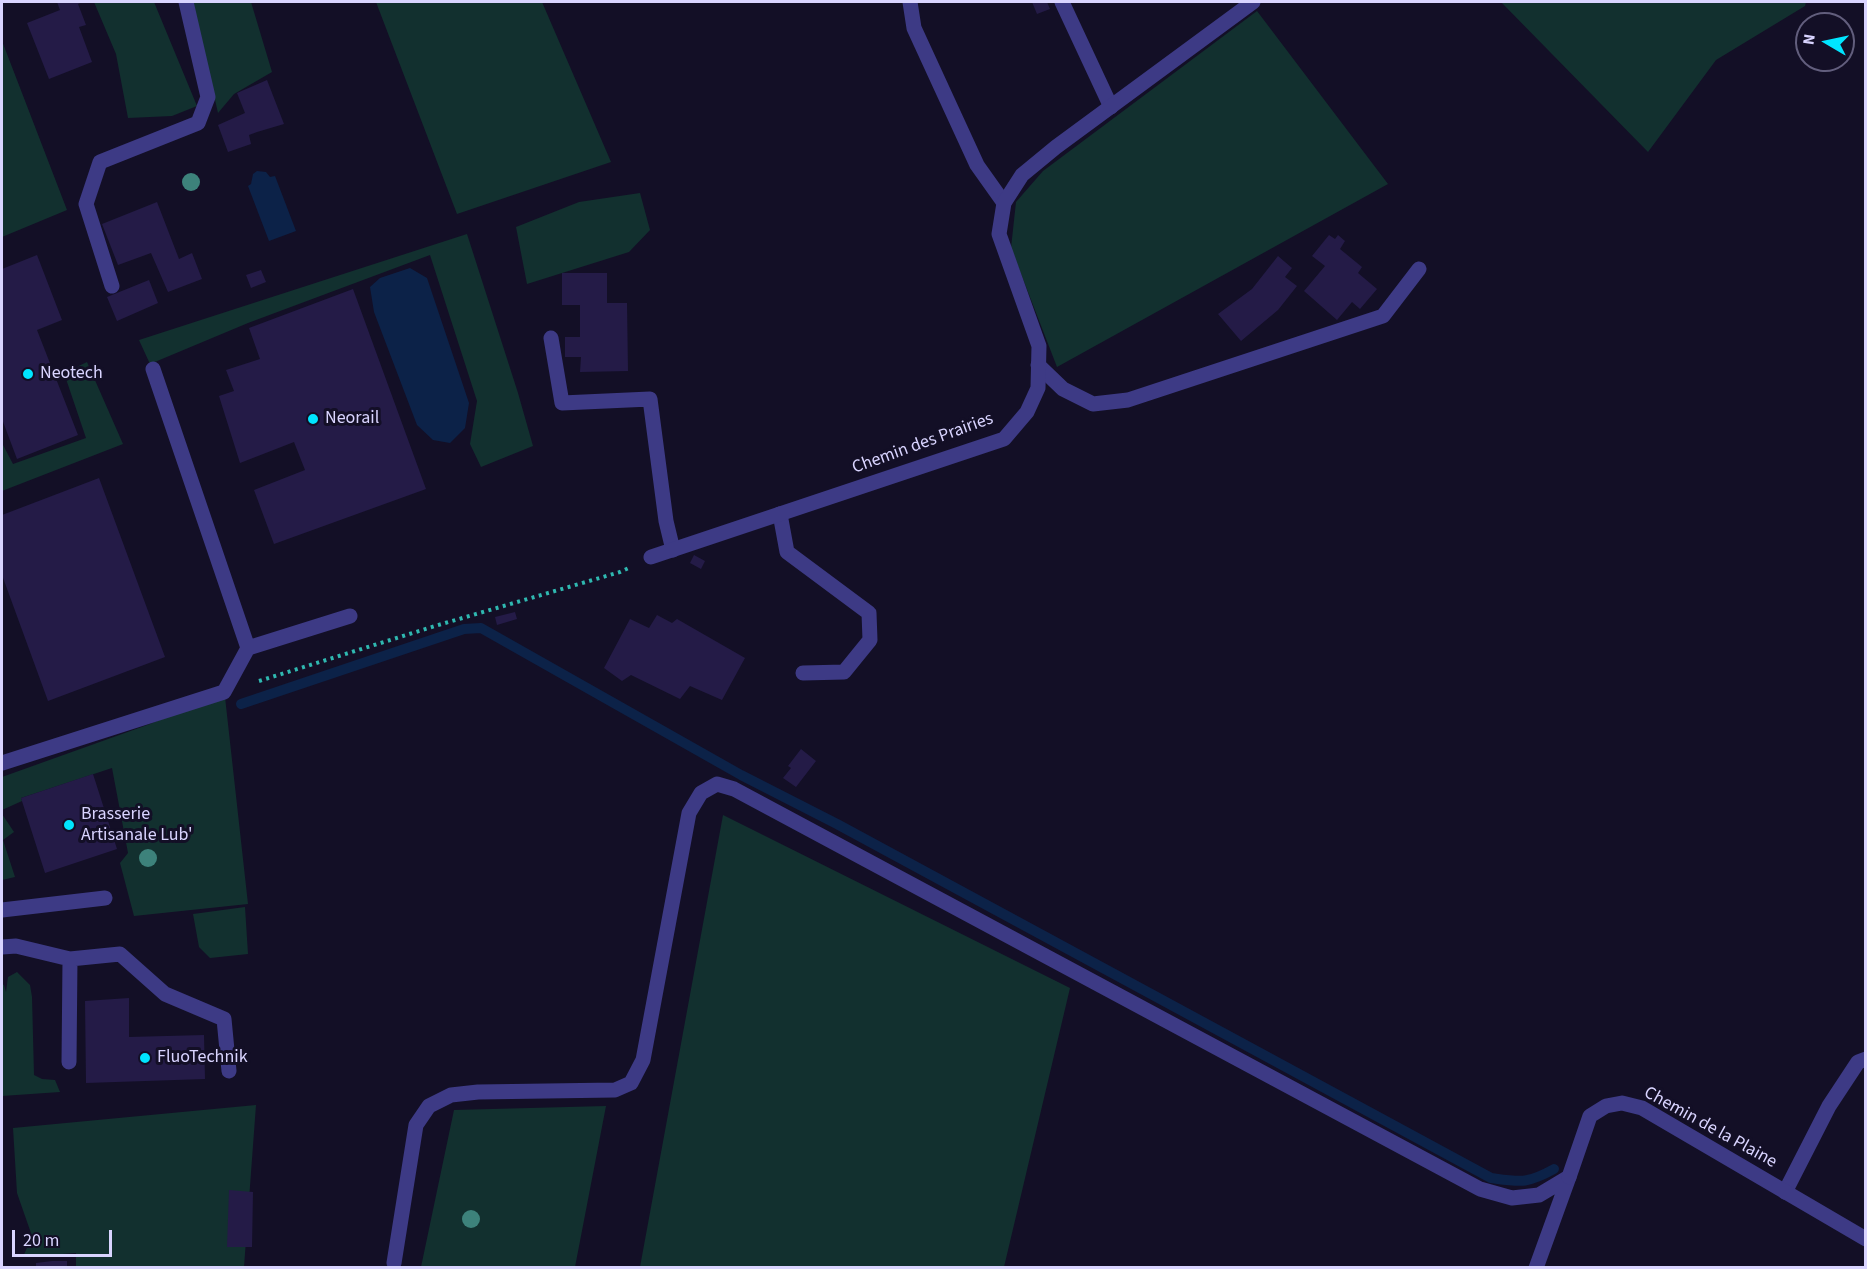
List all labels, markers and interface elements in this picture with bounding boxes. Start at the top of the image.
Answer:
north arrow [1795,12,1855,72]
text: N [1797,33,1821,46]
place label: Neotech [40,363,103,385]
marker: Neotech [21,367,35,381]
place label: Neorail [325,408,379,430]
street label: Chemin des Prairies [850,408,996,480]
marker: Neorail [306,412,320,426]
place label: Brasserie Artisanale Lub' [81,804,192,846]
marker: Brasserie Artisanale Lub' [62,818,76,832]
place label: FluoTechnik [157,1047,248,1069]
marker: FluoTechnik [138,1051,152,1065]
street label: Chemin de la Plaine [1640,1083,1780,1173]
scale bar [15,1218,116,1256]
text: 20 m [23,1228,59,1253]

